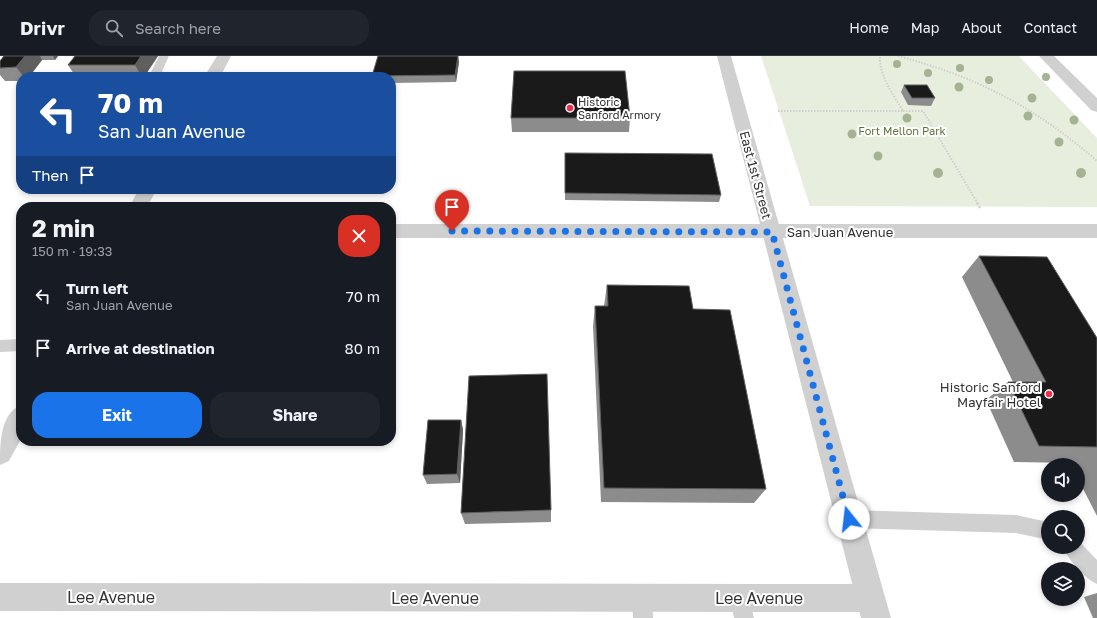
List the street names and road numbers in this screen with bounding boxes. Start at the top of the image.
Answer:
street label: East 1st Street [737,129,775,221]
street label: San Juan Avenue [787,224,893,240]
street label: Lee Avenue [67,587,155,607]
street label: Lee Avenue [391,588,479,608]
street label: Lee Avenue [715,588,803,608]

